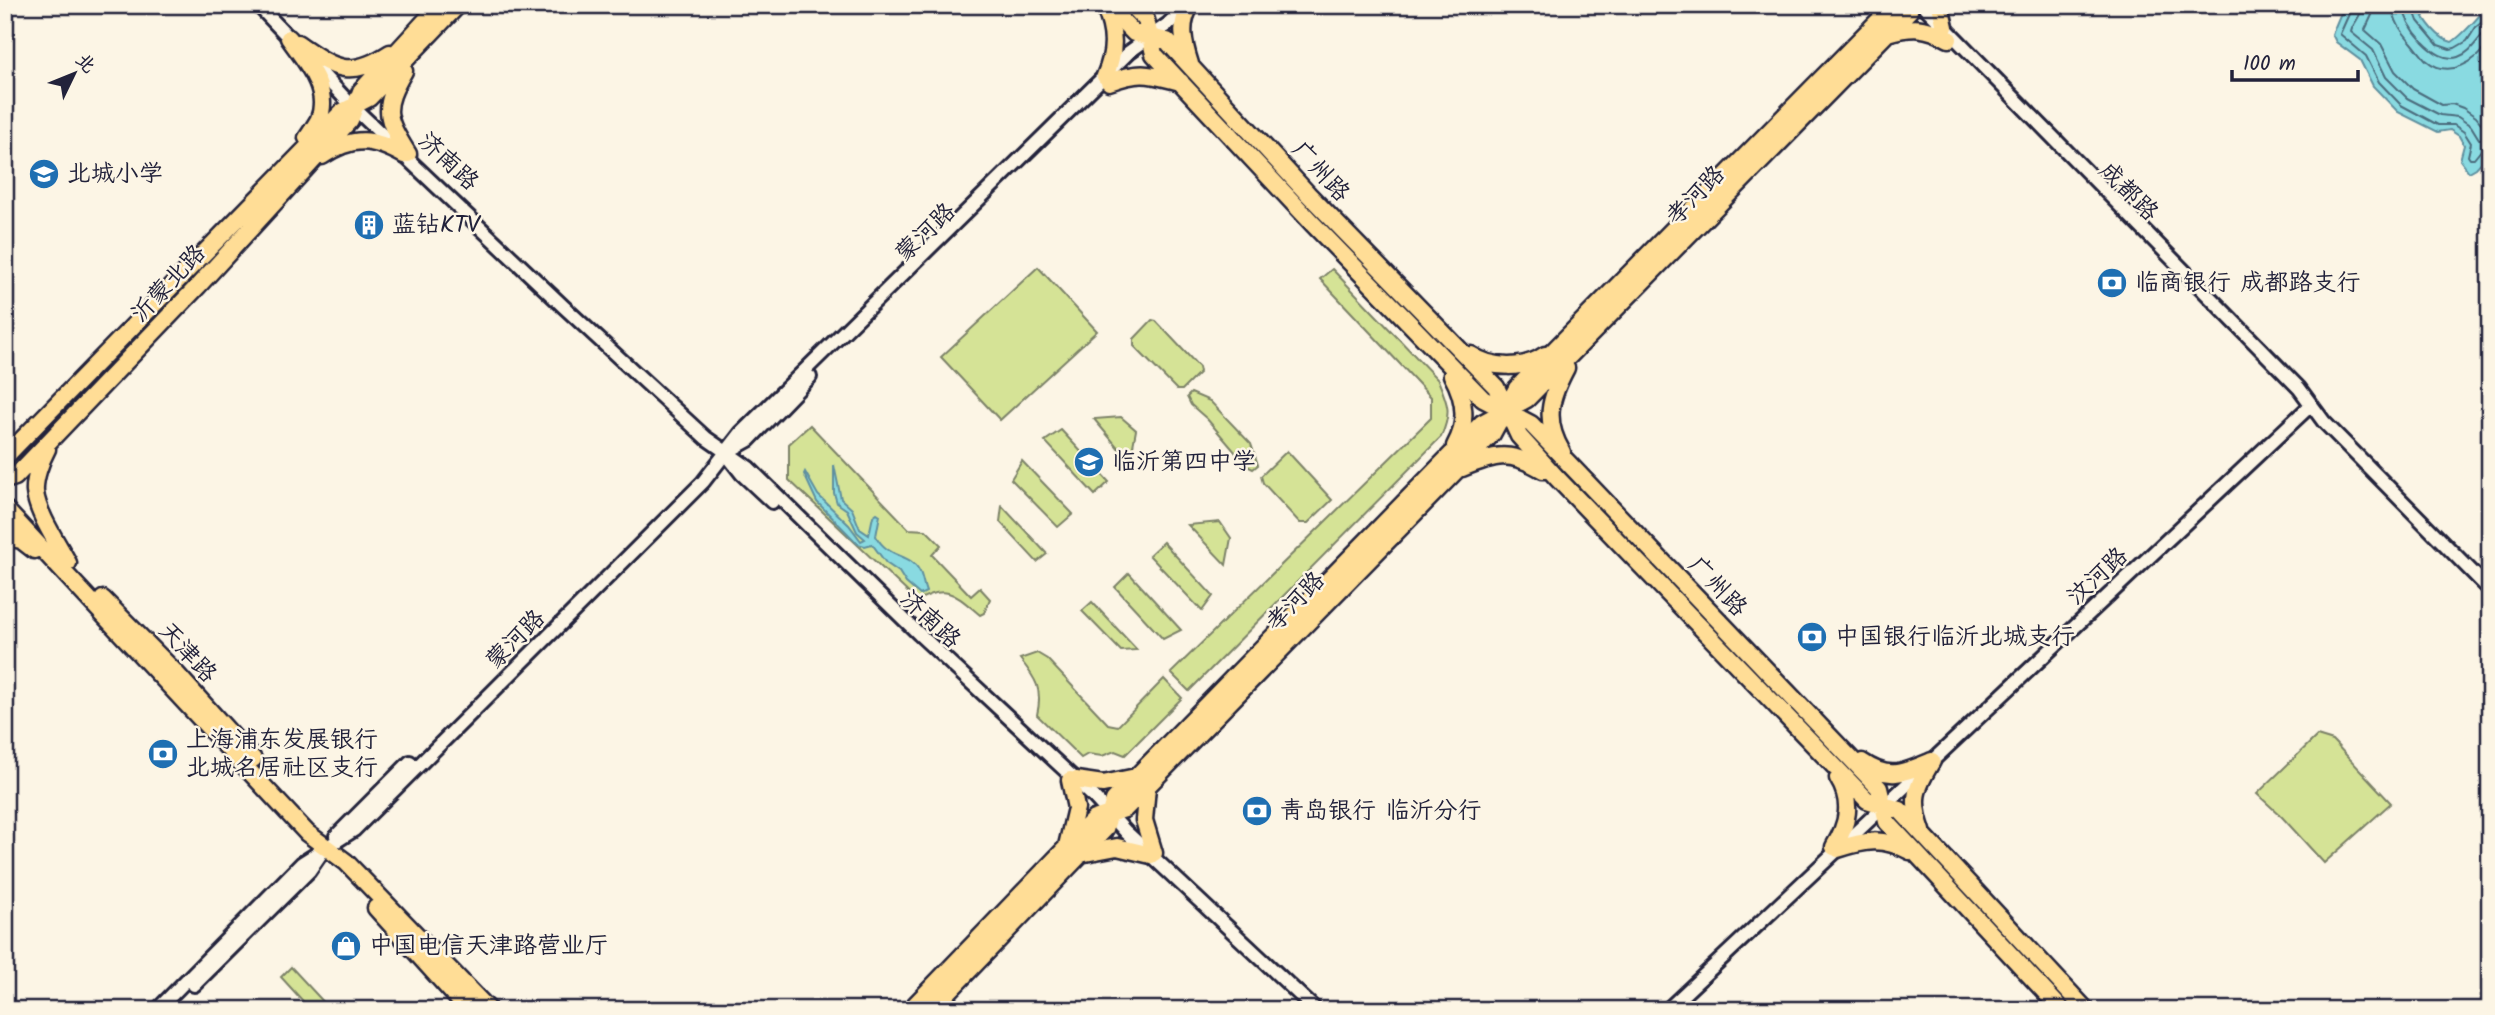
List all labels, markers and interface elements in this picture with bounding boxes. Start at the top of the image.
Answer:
north arrow [38,38,108,108]
scale bar [2232,38,2358,82]
text: 北 [68,47,102,81]
text: 100 m [2243,48,2296,81]
street label: 济南路 [408,123,488,201]
street label: 广州路 [1281,132,1359,212]
street label: 成都路 [2089,153,2167,231]
place label: 北城小学 [67,155,163,194]
school or university icon: 北城小学 [27,157,61,191]
street label: 孝河路 [1657,157,1735,235]
street label: 蒙河路 [887,194,965,272]
place label: 蓝钻KTV [392,206,482,245]
building icon: 蓝钻KTV [352,208,386,242]
street label: 沂蒙北路 [122,236,216,332]
place label: 临商银行 成都路支行 [2135,264,2361,303]
bank icon: 临商银行 成都路支行 [2095,266,2129,300]
place label: 临沂第四中学 [1112,443,1256,482]
school or university icon: 临沂第四中学 [1072,445,1106,479]
street label: 汶河路 [2058,538,2138,616]
street label: 广州路 [1678,548,1756,626]
street label: 孝河路 [1257,563,1335,641]
street label: 济南路 [890,581,970,659]
street label: 蒙河路 [477,601,555,679]
street label: 天津路 [148,613,226,693]
place label: 中国银行临沂北城支行 [1835,618,2075,657]
bank icon: 中国银行临沂北城支行 [1795,620,1829,654]
place label: 上海浦东发展银行 北城名居社区支行 [186,721,378,788]
bank icon: 上海浦东发展银行 北城名居社区支行 [146,737,180,771]
place label: 青岛银行 临沂分行 [1280,792,1482,831]
bank icon: 青岛银行 临沂分行 [1240,794,1274,828]
place label: 中国电信天津路营业厅 [369,927,609,966]
shop icon: 中国电信天津路营业厅 [329,929,363,963]

